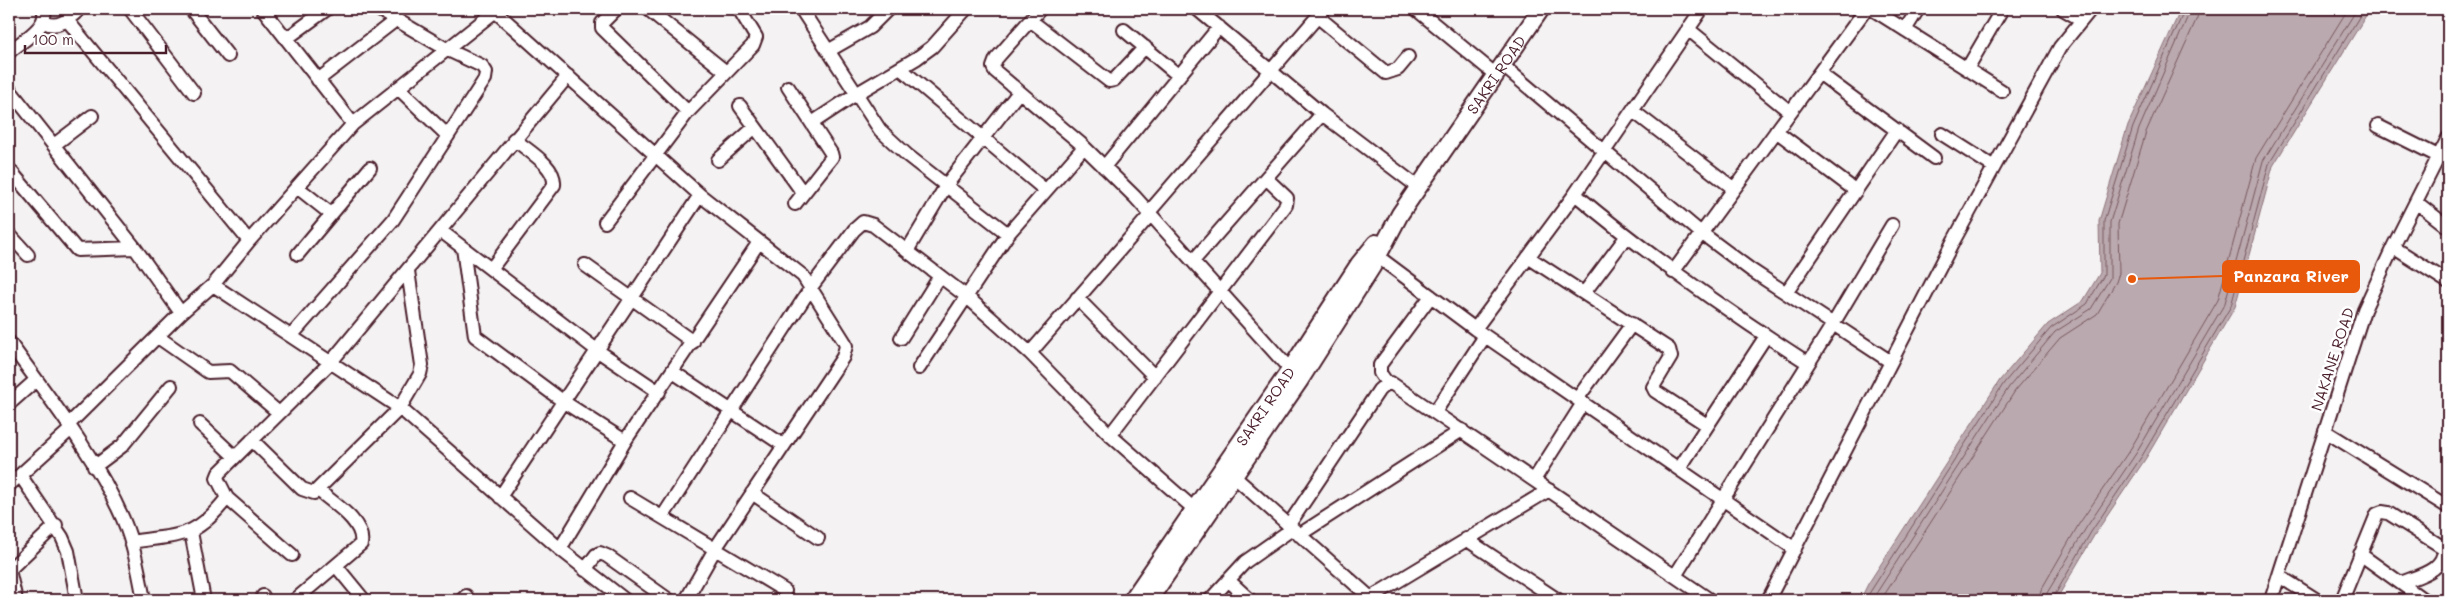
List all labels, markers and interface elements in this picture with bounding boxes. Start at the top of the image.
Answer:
scale bar [25,22,166,54]
text: 100 m [32,29,74,49]
street label: SAKRI ROAD [1462,31,1530,118]
callout: Panzara River [2223,261,2359,292]
text: Panzara River [2233,265,2349,286]
street label: NAKANE ROAD [2306,305,2358,413]
street label: SAKRI ROAD [1231,363,1299,450]

